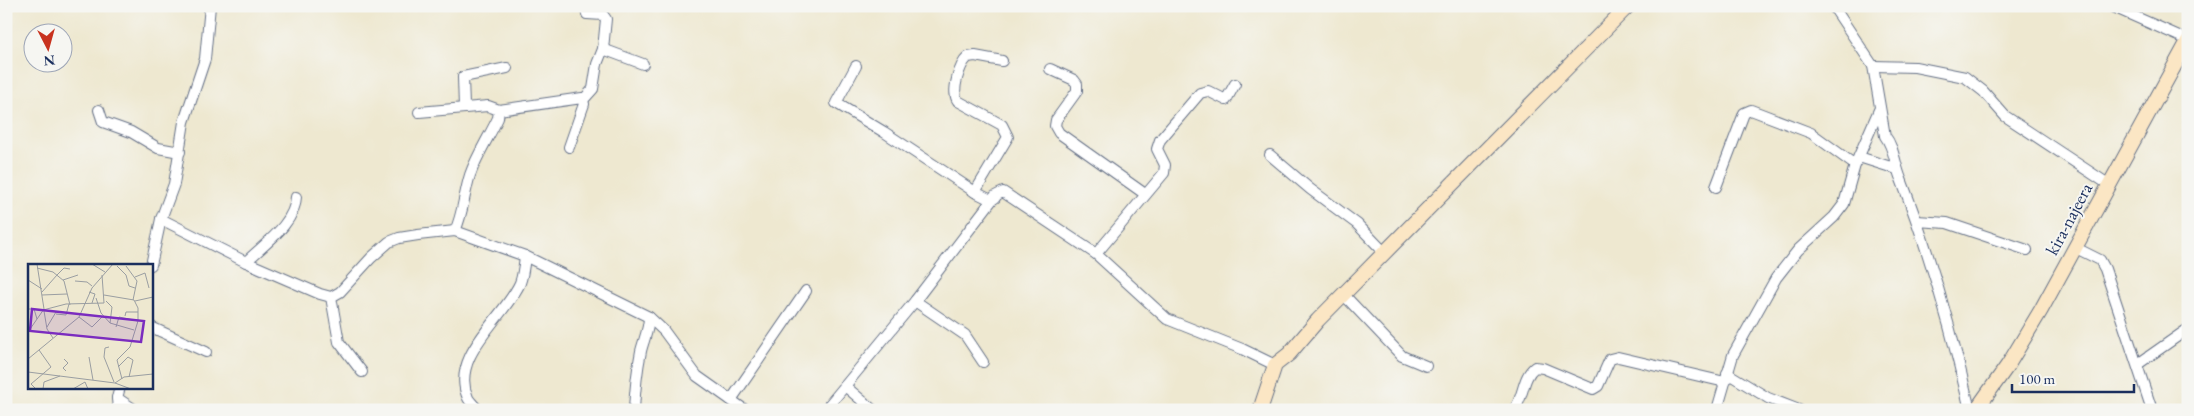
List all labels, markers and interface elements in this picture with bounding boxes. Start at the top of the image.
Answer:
north arrow [22,22,72,72]
text: N [42,51,56,71]
street label: kira-najeera [2040,178,2098,259]
inset map [28,264,152,388]
scale bar [2012,361,2134,393]
text: 100 m [2019,369,2056,388]

